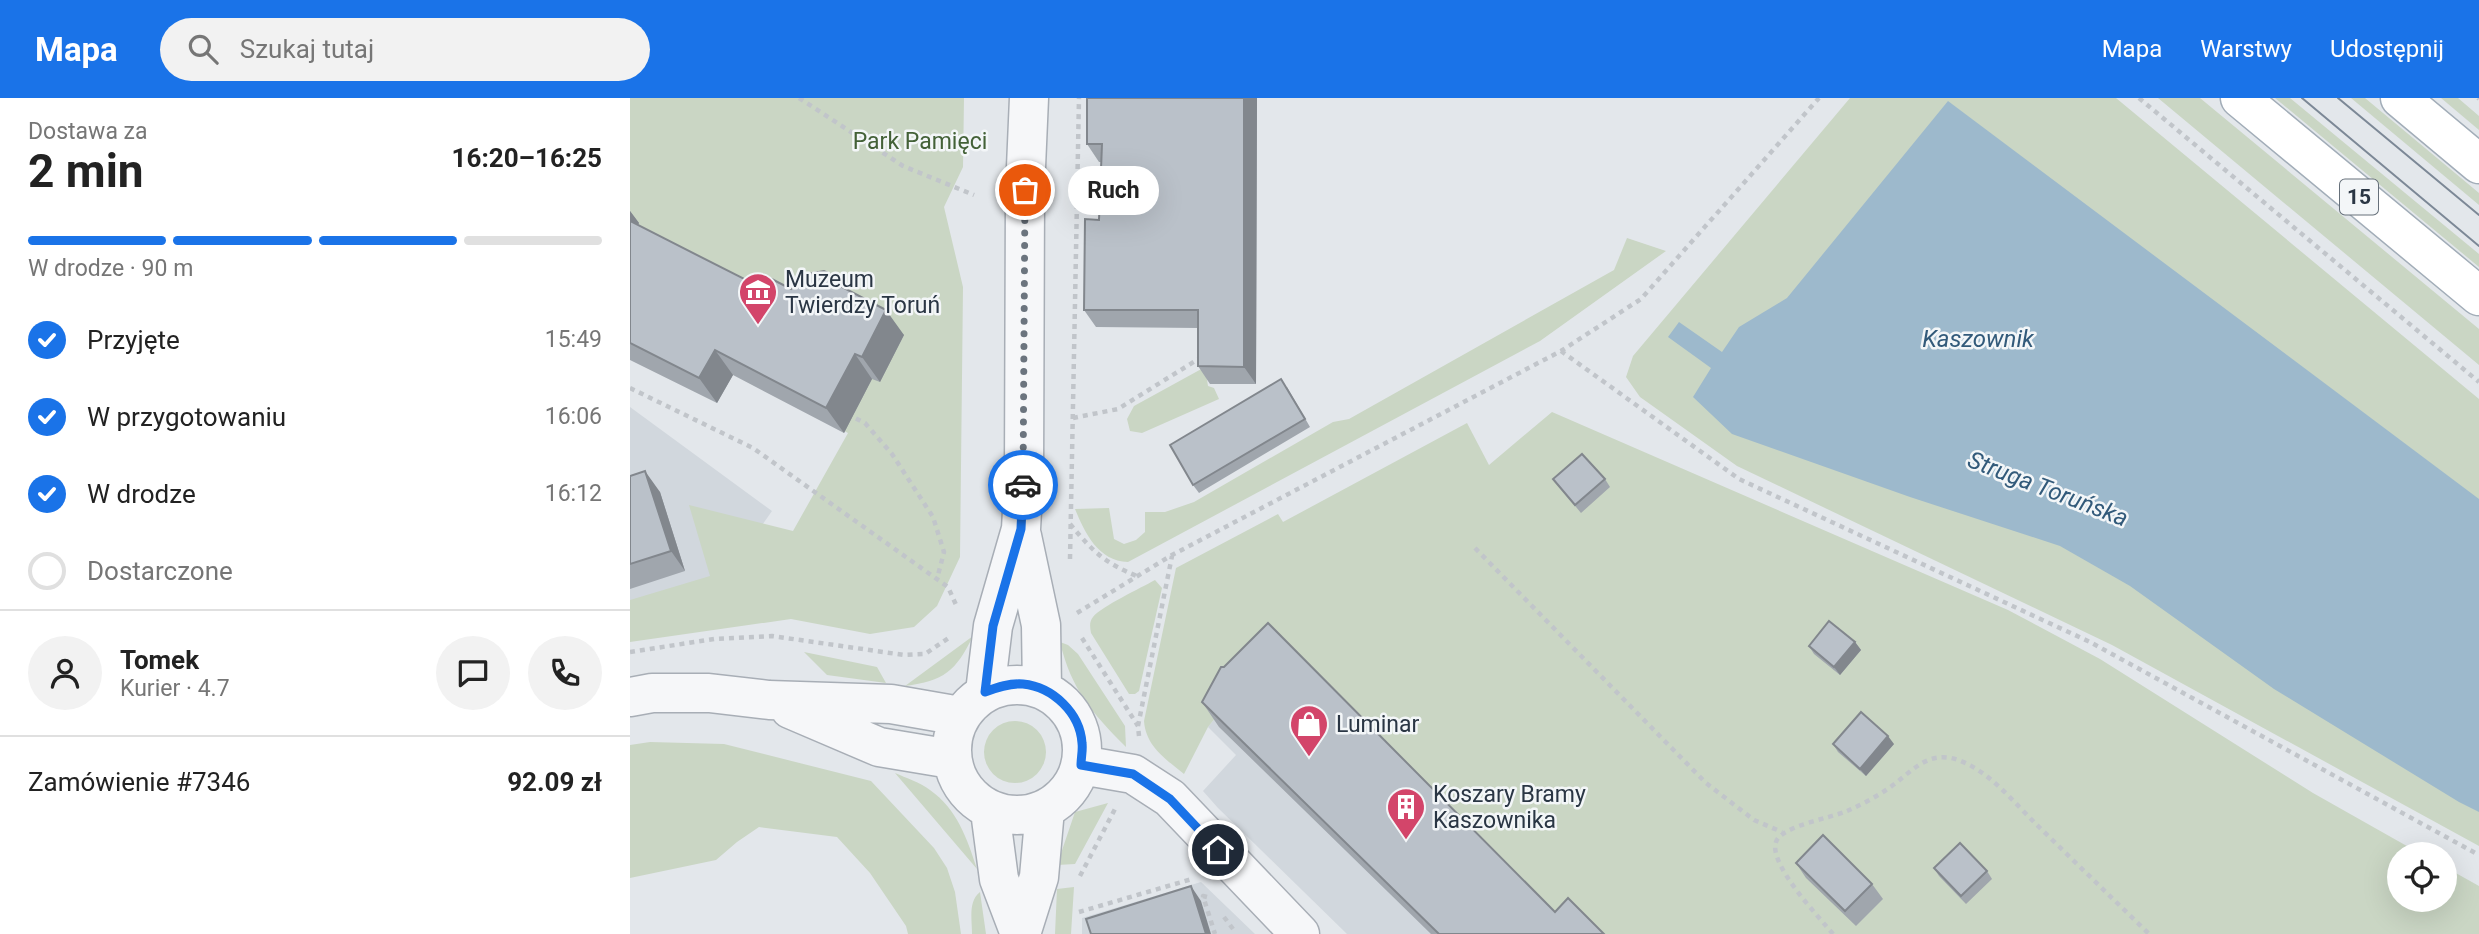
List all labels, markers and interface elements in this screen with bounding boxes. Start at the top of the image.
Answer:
search box [160,18,650,81]
text: Mapa [35,30,118,69]
icon: search [184,30,222,68]
text: Szukaj tutaj [240,34,374,64]
text: Mapa [2102,35,2162,63]
text: Warstwy [2200,35,2292,63]
text: Udostępnij [2330,35,2444,63]
text: Dostawa za [28,118,148,145]
park label: Park Pamięci [853,128,987,155]
text: 16:20–16:25 [452,143,602,173]
text: 2 min [28,144,144,198]
pin [995,160,1055,220]
callout: Ruch [1067,166,1158,214]
icon: bag [1006,171,1044,209]
text: Ruch [1087,177,1140,204]
road number: 15 [2340,180,2378,214]
text: W drodze · 90 m [28,255,193,282]
place label: Muzeum Twierdzy Toruń [785,266,940,319]
museum icon: Muzeum Twierdzy Toruń [737,271,779,326]
icon: check [28,321,66,359]
text: Przyjęte [87,325,180,355]
water label: Kaszownik [1922,325,2035,353]
text: 15:49 [545,326,602,353]
icon: check [28,398,66,436]
text: W przygotowaniu [87,402,286,432]
text: 16:06 [545,403,602,430]
water label: Struga Toruńska [1964,446,2132,532]
courier [988,450,1058,520]
icon: car [1004,466,1042,504]
icon: check [28,475,66,513]
text: W drodze [87,479,196,509]
text: 16:12 [545,480,602,507]
text: Dostarczone [87,556,233,586]
button: person [28,636,102,710]
button: chat [436,636,510,710]
button: phone [528,636,602,710]
text: Tomek [120,645,199,675]
text: Kurier · 4.7 [120,675,230,702]
shop icon: Luminar [1288,703,1330,758]
place label: Luminar [1336,711,1420,738]
text: Zamówienie #7346 [28,767,250,797]
text: 92.09 zł [507,767,602,797]
place label: Koszary Bramy Kaszownika [1433,781,1586,834]
building icon: Koszary Bramy Kaszownika [1385,786,1427,841]
pin [1188,820,1248,880]
icon: home [1199,831,1237,869]
map controls [2387,842,2457,912]
button: locate [2387,842,2457,912]

